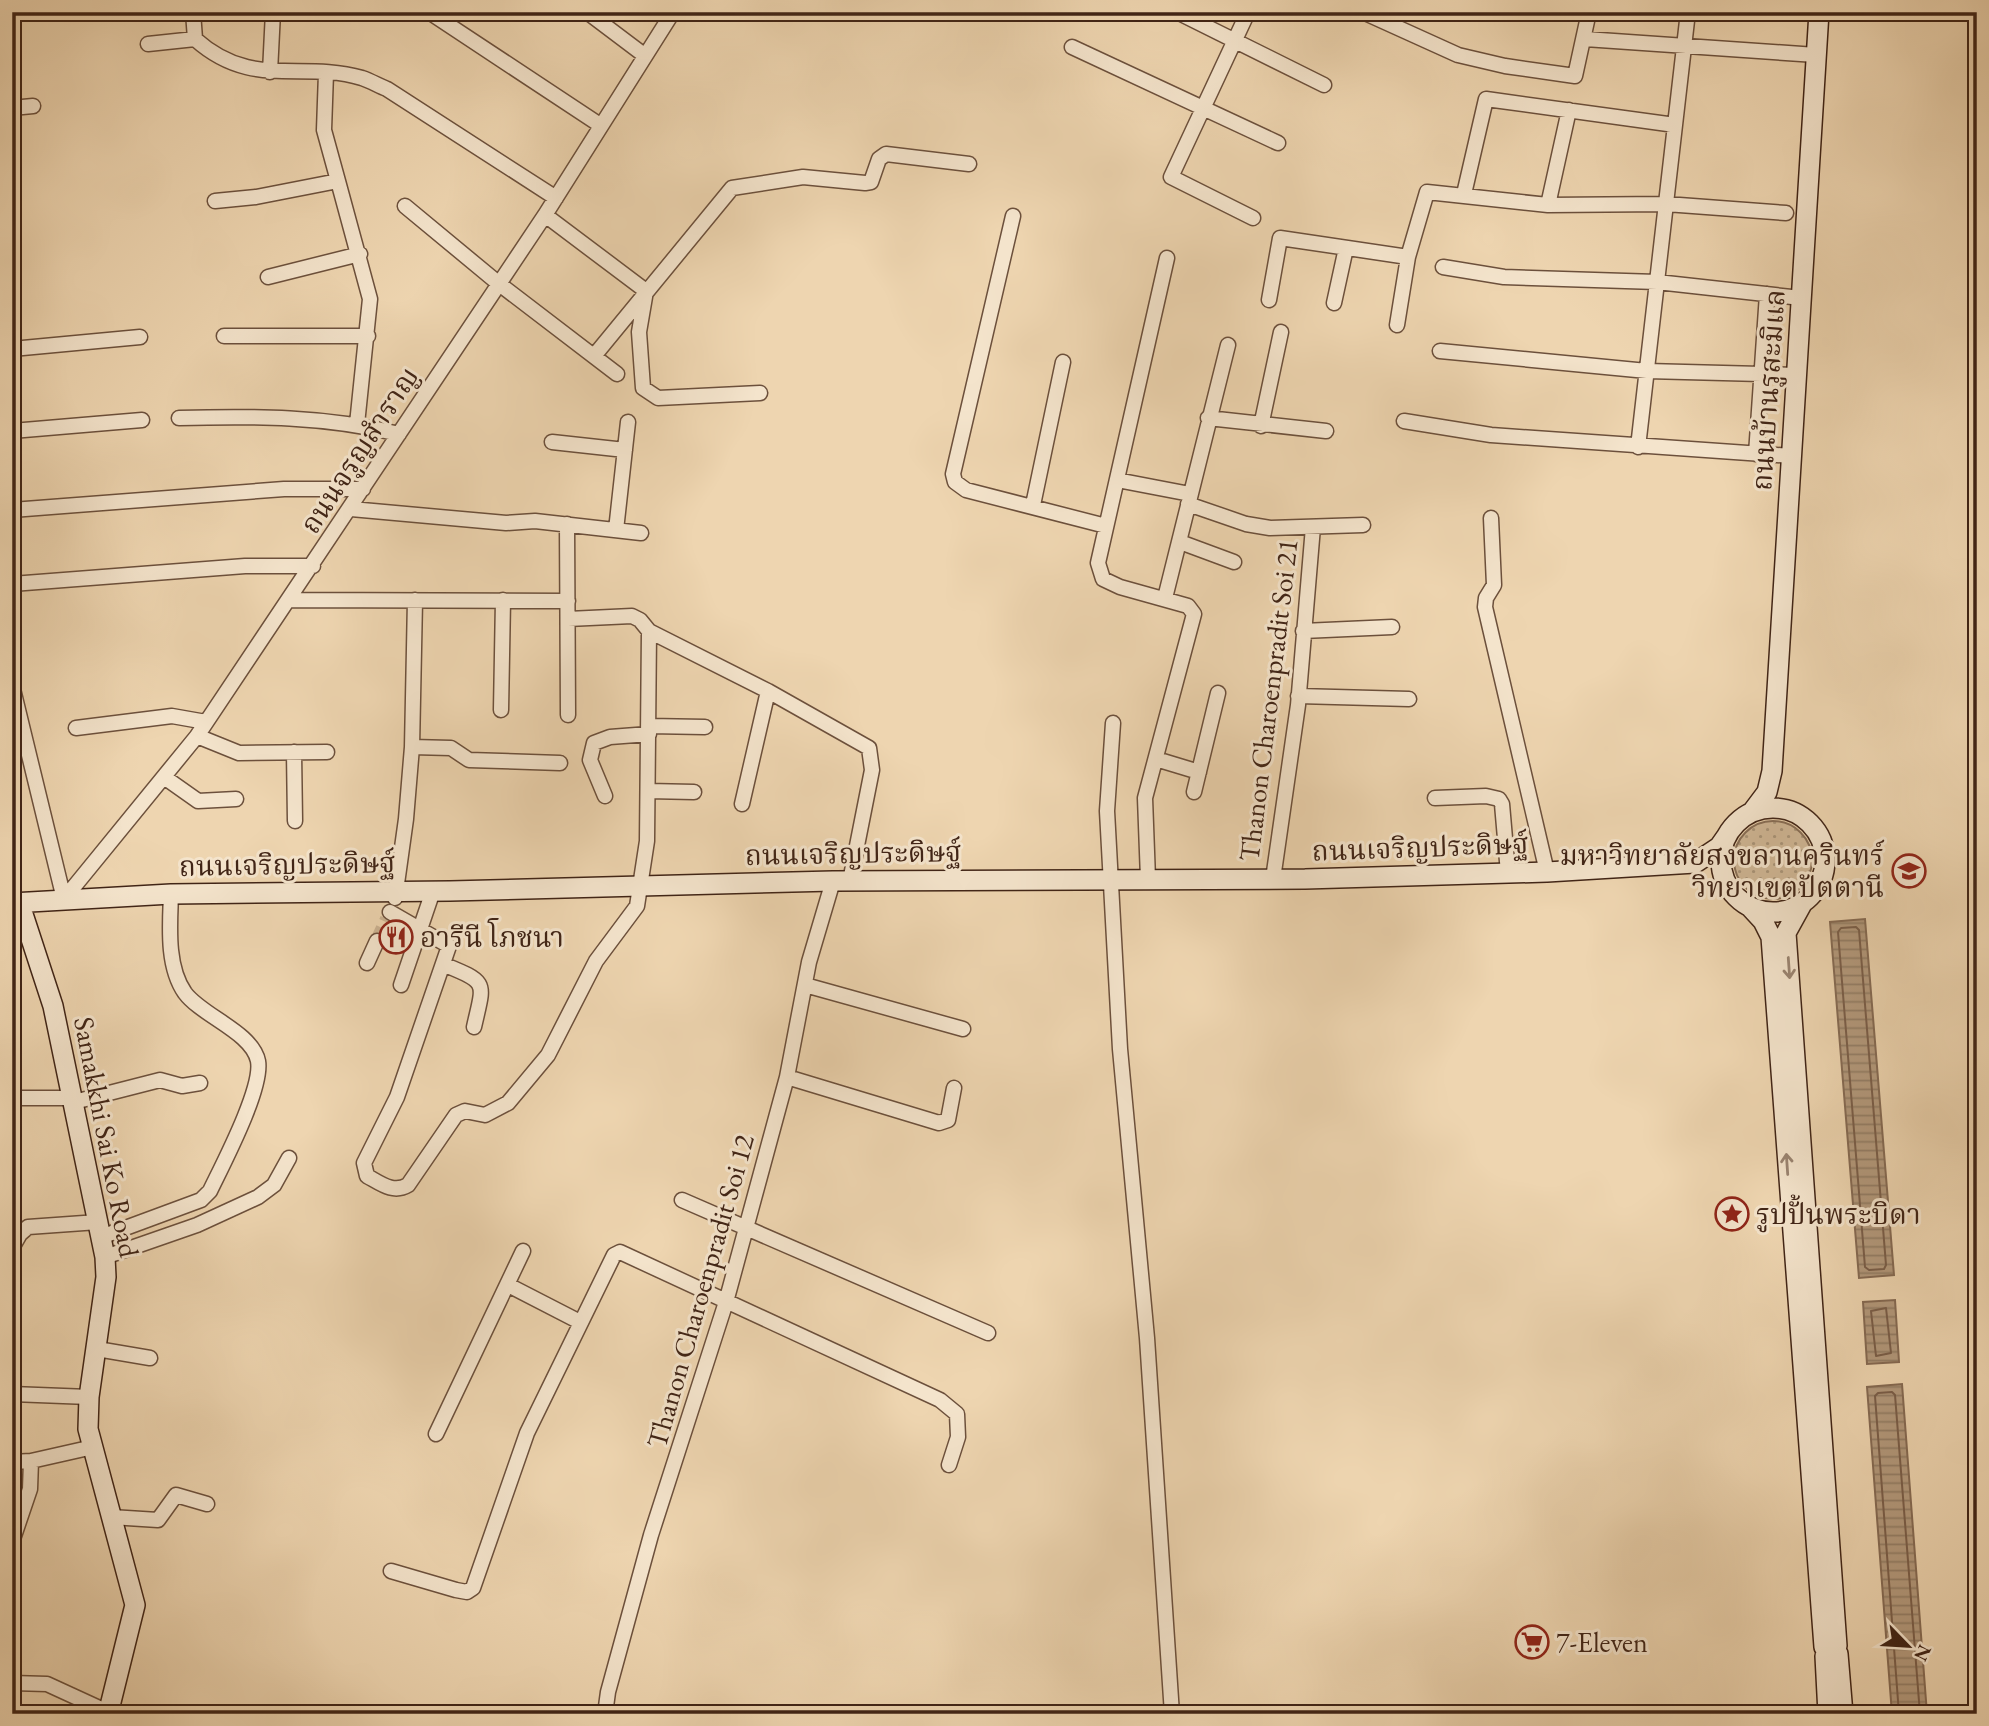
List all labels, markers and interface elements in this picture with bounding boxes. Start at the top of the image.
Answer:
street label: ถนนบ้านรูสะมิแล [1743,288,1794,492]
street label: ถนนจรูญสำราญ [292,360,427,541]
street label: Thanon Charoenpradit Soi 21 [1230,537,1306,863]
street label: ถนนเจริญประดิษฐ์ [1311,825,1529,869]
street label: ถนนเจริญประดิษฐ์ [744,833,962,873]
place label: มหาวิทยาลัยสงขลานครินทร์ วิทยาเขตปัตตานี [1559,837,1885,905]
street label: ถนนเจริญประดิษฐ์ [178,844,396,884]
school or university icon: มหาวิทยาลัยสงขลานครินทร์ วิทยาเขตปัตตานี [1890,852,1928,890]
restaurant icon: อารีนี โภชนา [377,918,415,956]
place label: อารีนี โภชนา [420,918,564,955]
one-way arrow [1782,956,1795,979]
street label: Samakkhi Sai Ko Road [66,1014,148,1261]
street label: Thanon Charoenpradit Soi 12 [638,1130,762,1452]
one-way arrow [1780,1153,1793,1176]
place label: รูปปั้นพระบิดา [1756,1194,1921,1233]
place icon: รูปปั้นพระบิดา [1713,1195,1751,1233]
north arrow [1874,1610,1944,1680]
supermarket icon: 7-Eleven [1513,1623,1551,1661]
place label: 7-Eleven [1556,1624,1648,1660]
text: N [1908,1641,1938,1666]

